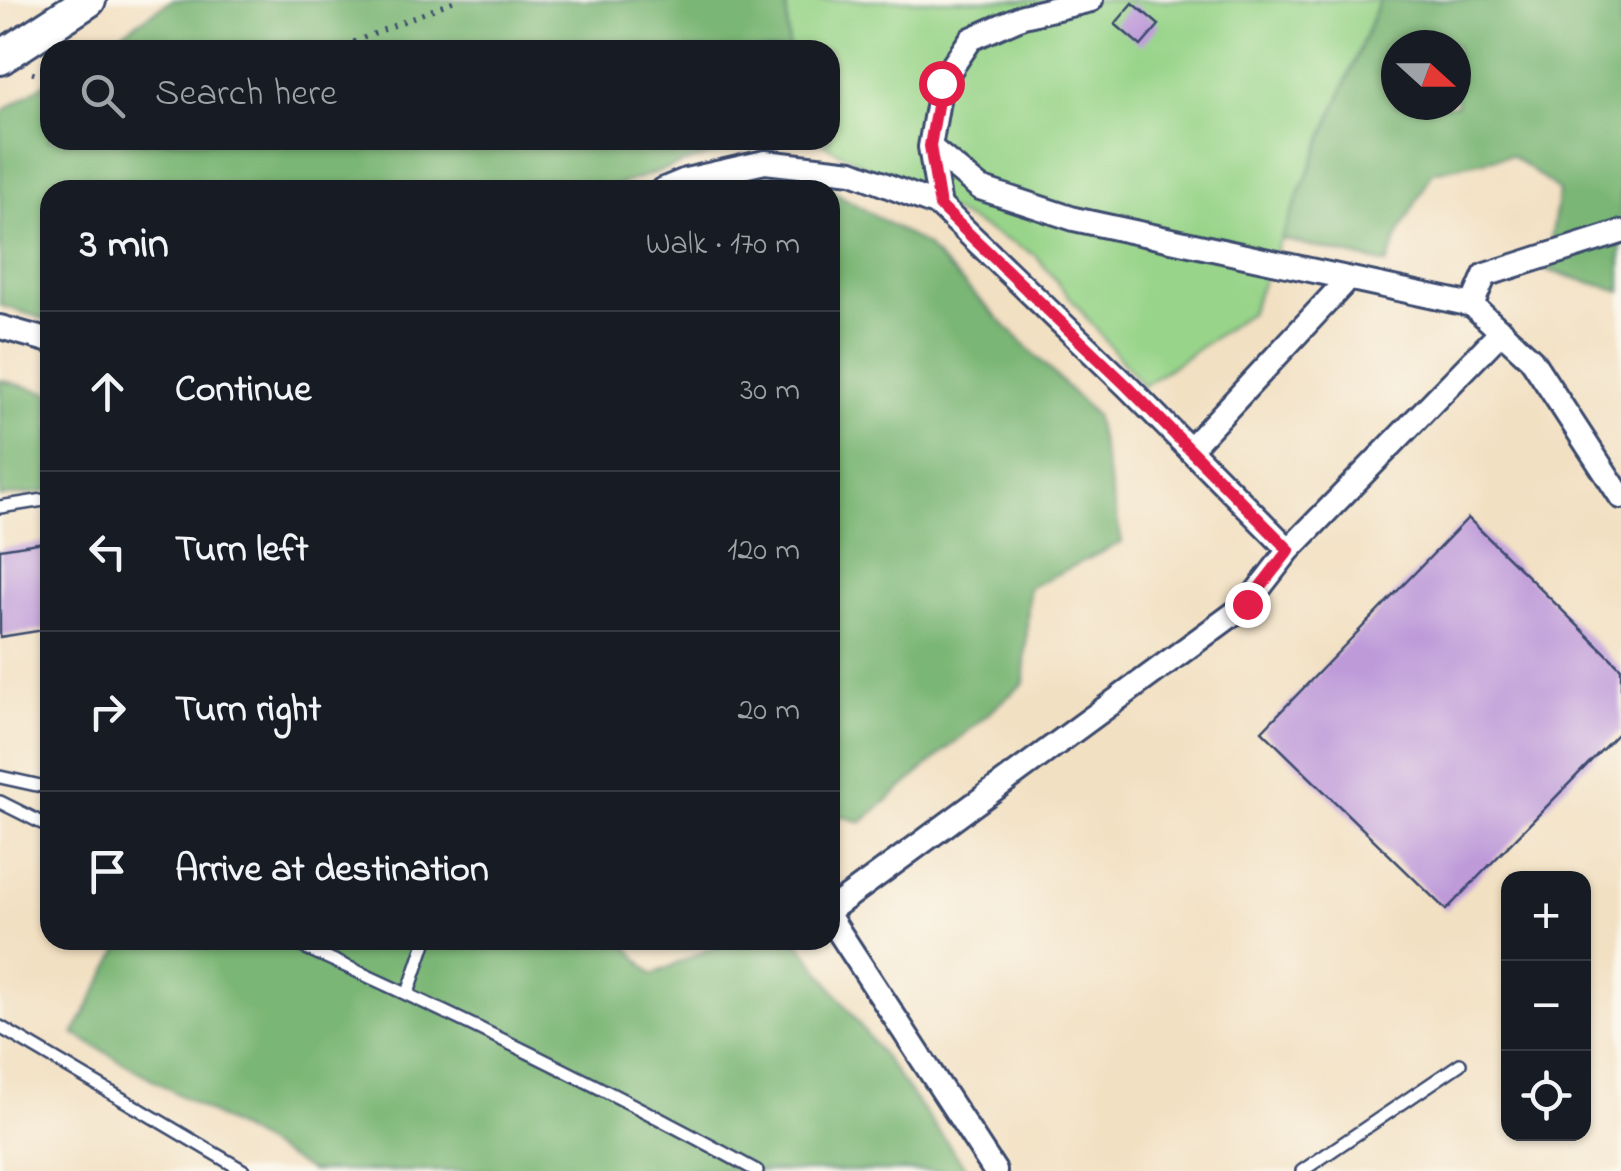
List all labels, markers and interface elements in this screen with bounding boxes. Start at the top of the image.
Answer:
north arrow [1381,30,1471,120]
search box [40,40,840,150]
route start [919,61,965,107]
text: Search here [155,67,337,123]
icon: search [75,68,130,123]
text: 3 min [80,215,169,276]
text: Walk · 170 m [646,222,800,269]
text: Continue [175,363,311,419]
icon: ahead [80,364,135,419]
text: 30 m [740,368,800,415]
text: Turn left [175,523,308,579]
icon: left [80,524,135,579]
text: 120 m [727,528,800,575]
route end [1225,582,1271,628]
text: Turn right [175,683,321,739]
icon: right [80,684,135,739]
text: 20 m [737,688,800,735]
text: Arrive at destination [175,843,489,899]
icon: arrive [80,844,135,899]
map controls [1501,871,1591,1141]
button: + [1501,871,1591,961]
button: − [1501,961,1591,1051]
button: locate [1501,1051,1591,1141]

